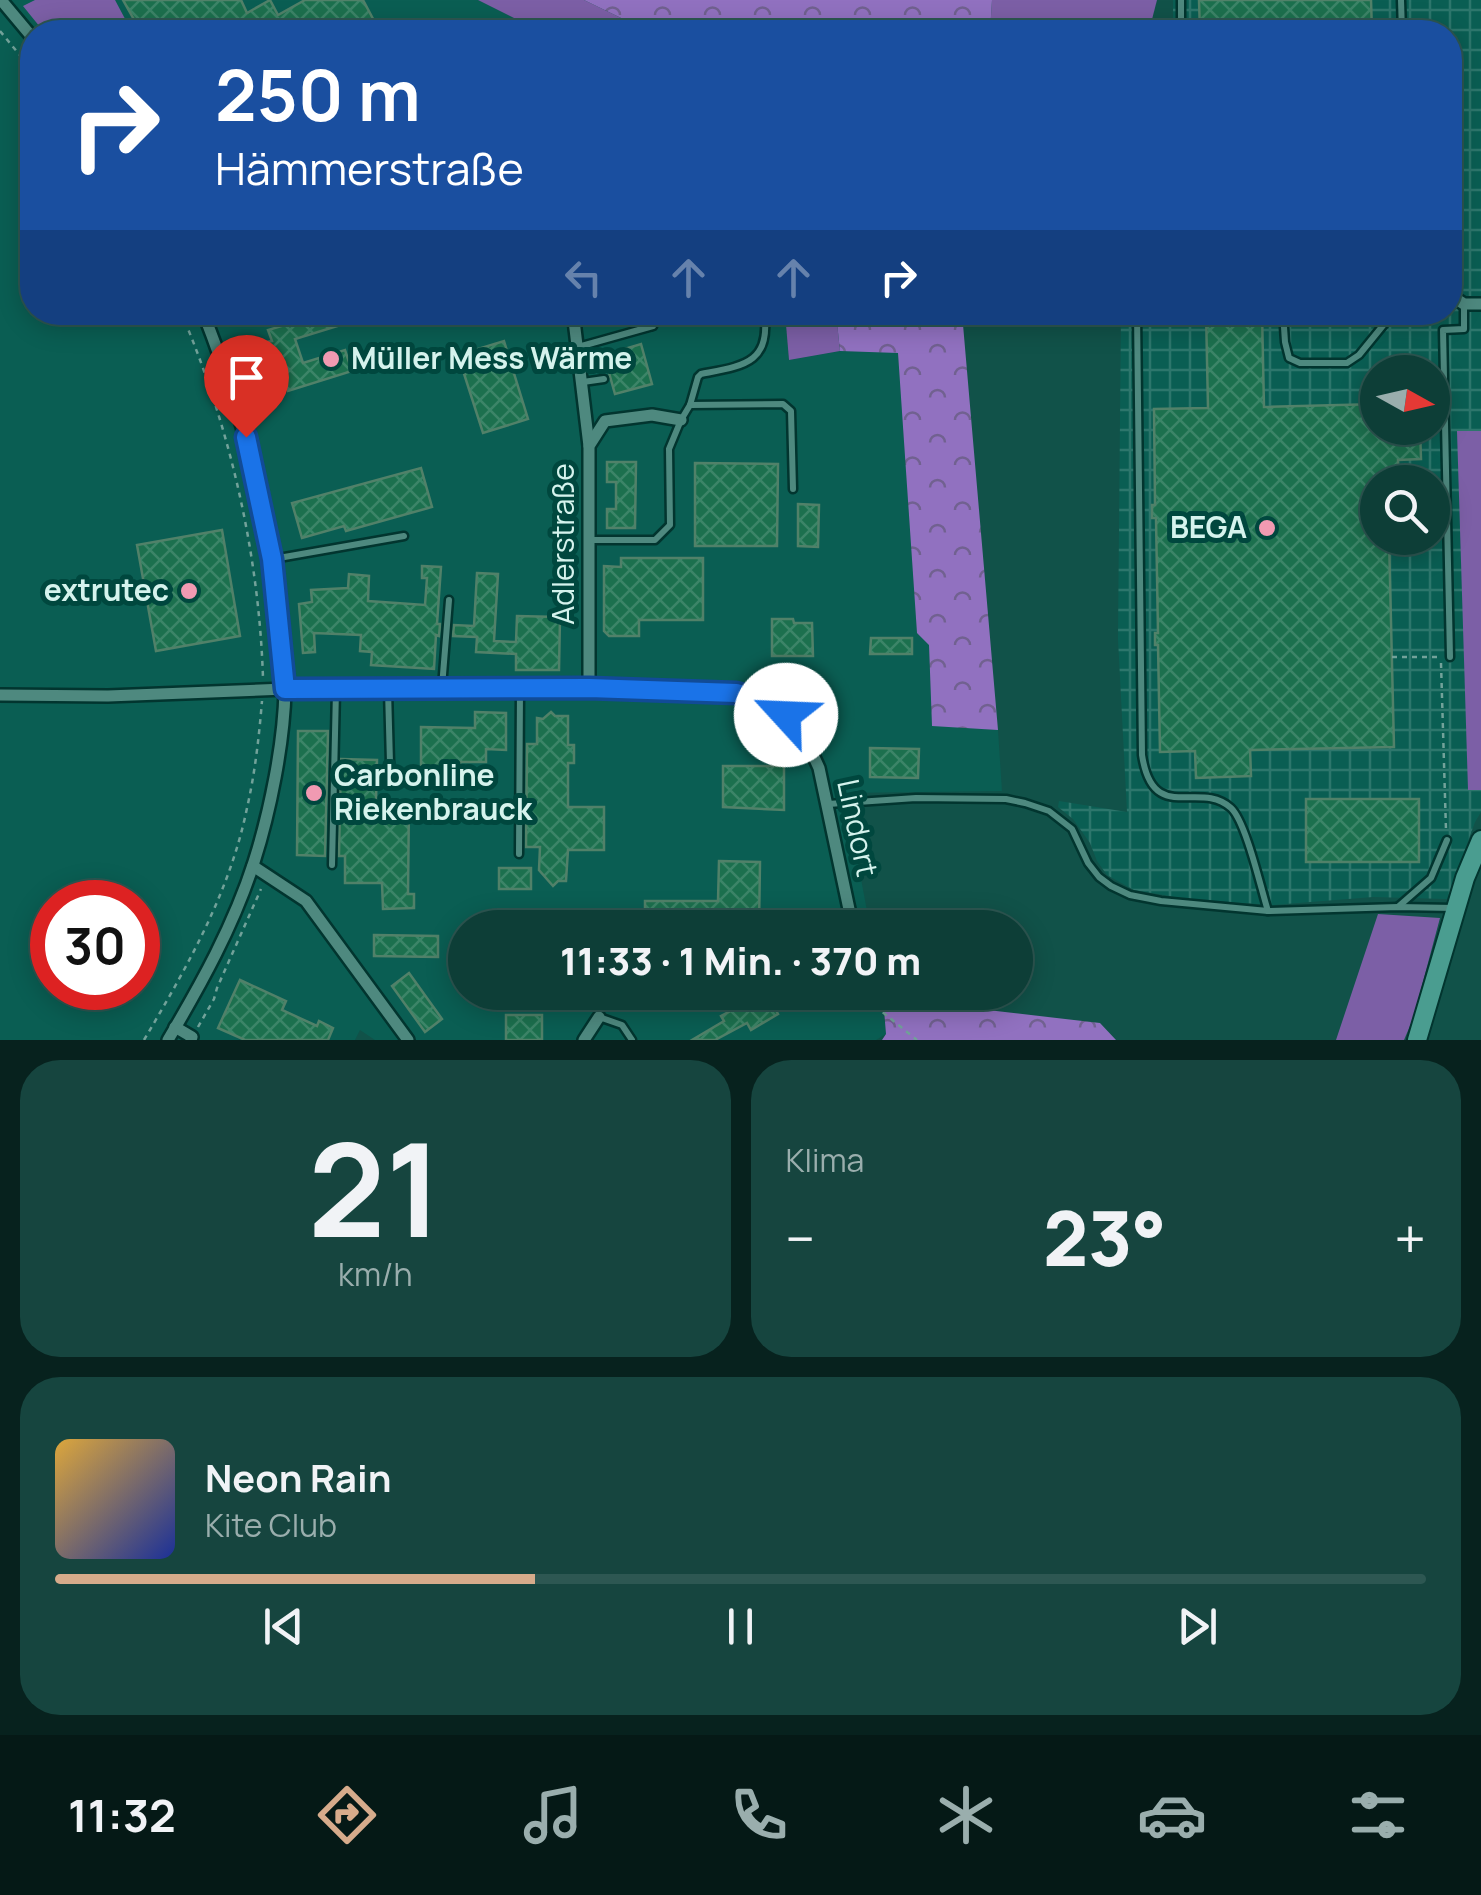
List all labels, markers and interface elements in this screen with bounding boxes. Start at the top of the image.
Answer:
text: 250 m [215,46,421,142]
icon: right [50,60,180,190]
text: Hämmerstraße [215,137,524,199]
icon: left [556,250,611,305]
icon: ahead [661,250,716,305]
icon: ahead [766,250,821,305]
icon: right [871,250,926,305]
pin [204,335,289,438]
place label: Müller Mess Wärme [351,337,632,378]
marker: Müller Mess Wärme [320,348,342,370]
icon: arrive [219,350,274,405]
north arrow [1360,355,1450,445]
map controls [1360,355,1450,555]
street label: Adlerstraße [542,463,583,625]
button: search [1360,465,1450,555]
place label: BEGA [1170,506,1247,547]
marker: BEGA [1256,517,1278,539]
place label: extrutec [44,569,169,610]
marker: extrutec [178,580,200,602]
position arrow [734,663,838,767]
place label: Carbonline Riekenbrauck [334,754,533,829]
street label: Lindort [828,775,889,880]
marker: Carbonline Riekenbrauck [303,782,325,804]
speed limit sign: 30 [30,880,160,1010]
text: 11:33 · 1 Min. · 370 m [560,934,921,986]
text: 21 [308,1098,442,1276]
text: Klima [786,1138,864,1182]
text: 23° [1043,1186,1166,1289]
text: − [786,1200,815,1276]
text: + [1394,1200,1426,1276]
text: km/h [338,1252,412,1296]
text: Neon Rain [205,1451,391,1503]
text: Kite Club [205,1503,337,1547]
icon: previous [256,1599,311,1654]
icon: pause [713,1599,768,1654]
icon: next [1170,1599,1225,1654]
icon: directions [312,1780,382,1850]
icon: music [518,1780,588,1850]
icon: phone [724,1780,794,1850]
icon: climate [931,1780,1001,1850]
icon: car [1137,1780,1207,1850]
icon: filters [1343,1780,1413,1850]
text: 11:32 [68,1784,176,1846]

